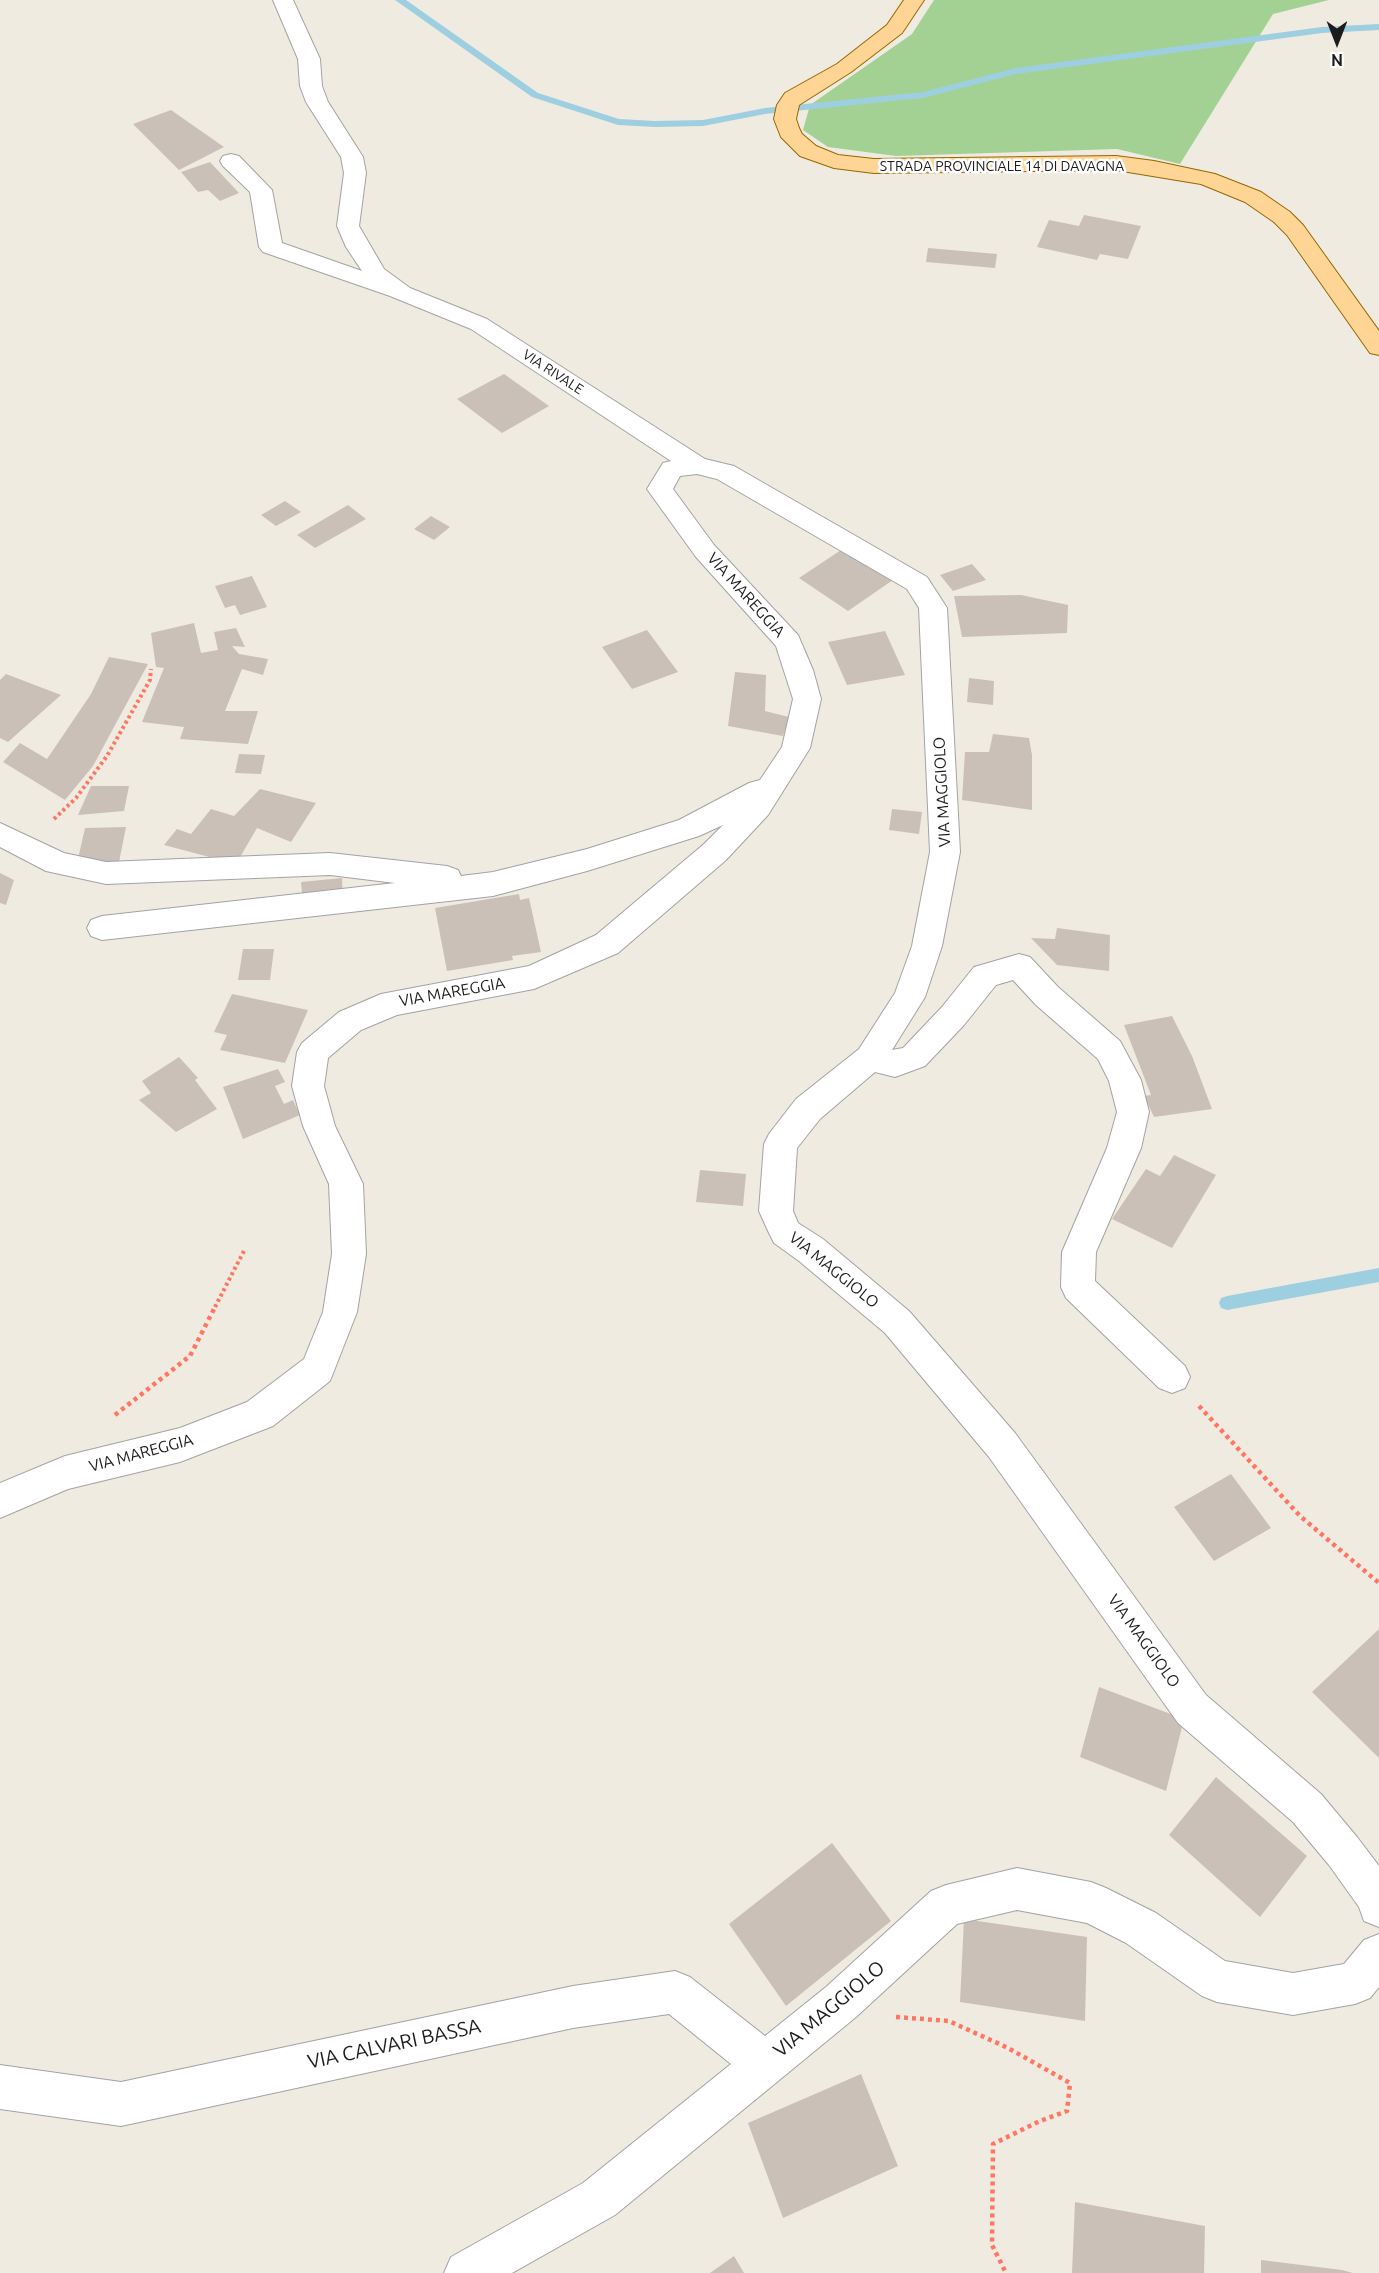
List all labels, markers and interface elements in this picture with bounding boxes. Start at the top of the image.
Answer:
north arrow [1307,12,1367,72]
text: N [1331,51,1343,69]
street label: STRADA PROVINCIALE 14 DI DAVAGNA [880,158,1124,174]
street label: VIA RIVALE [519,346,587,398]
street label: VIA MAREGGIA [703,549,789,641]
street label: VIA MAGGIOLO [930,736,954,848]
street label: VIA MAREGGIA [398,973,506,1011]
street label: VIA MAGGIOLO [785,1228,883,1312]
street label: VIA MAREGGIA [87,1430,195,1476]
street label: VIA MAGGIOLO [1104,1591,1184,1691]
street label: VIA MAGGIOLO [769,1956,889,2062]
street label: VIA CALVARI BASSA [305,2014,483,2074]

